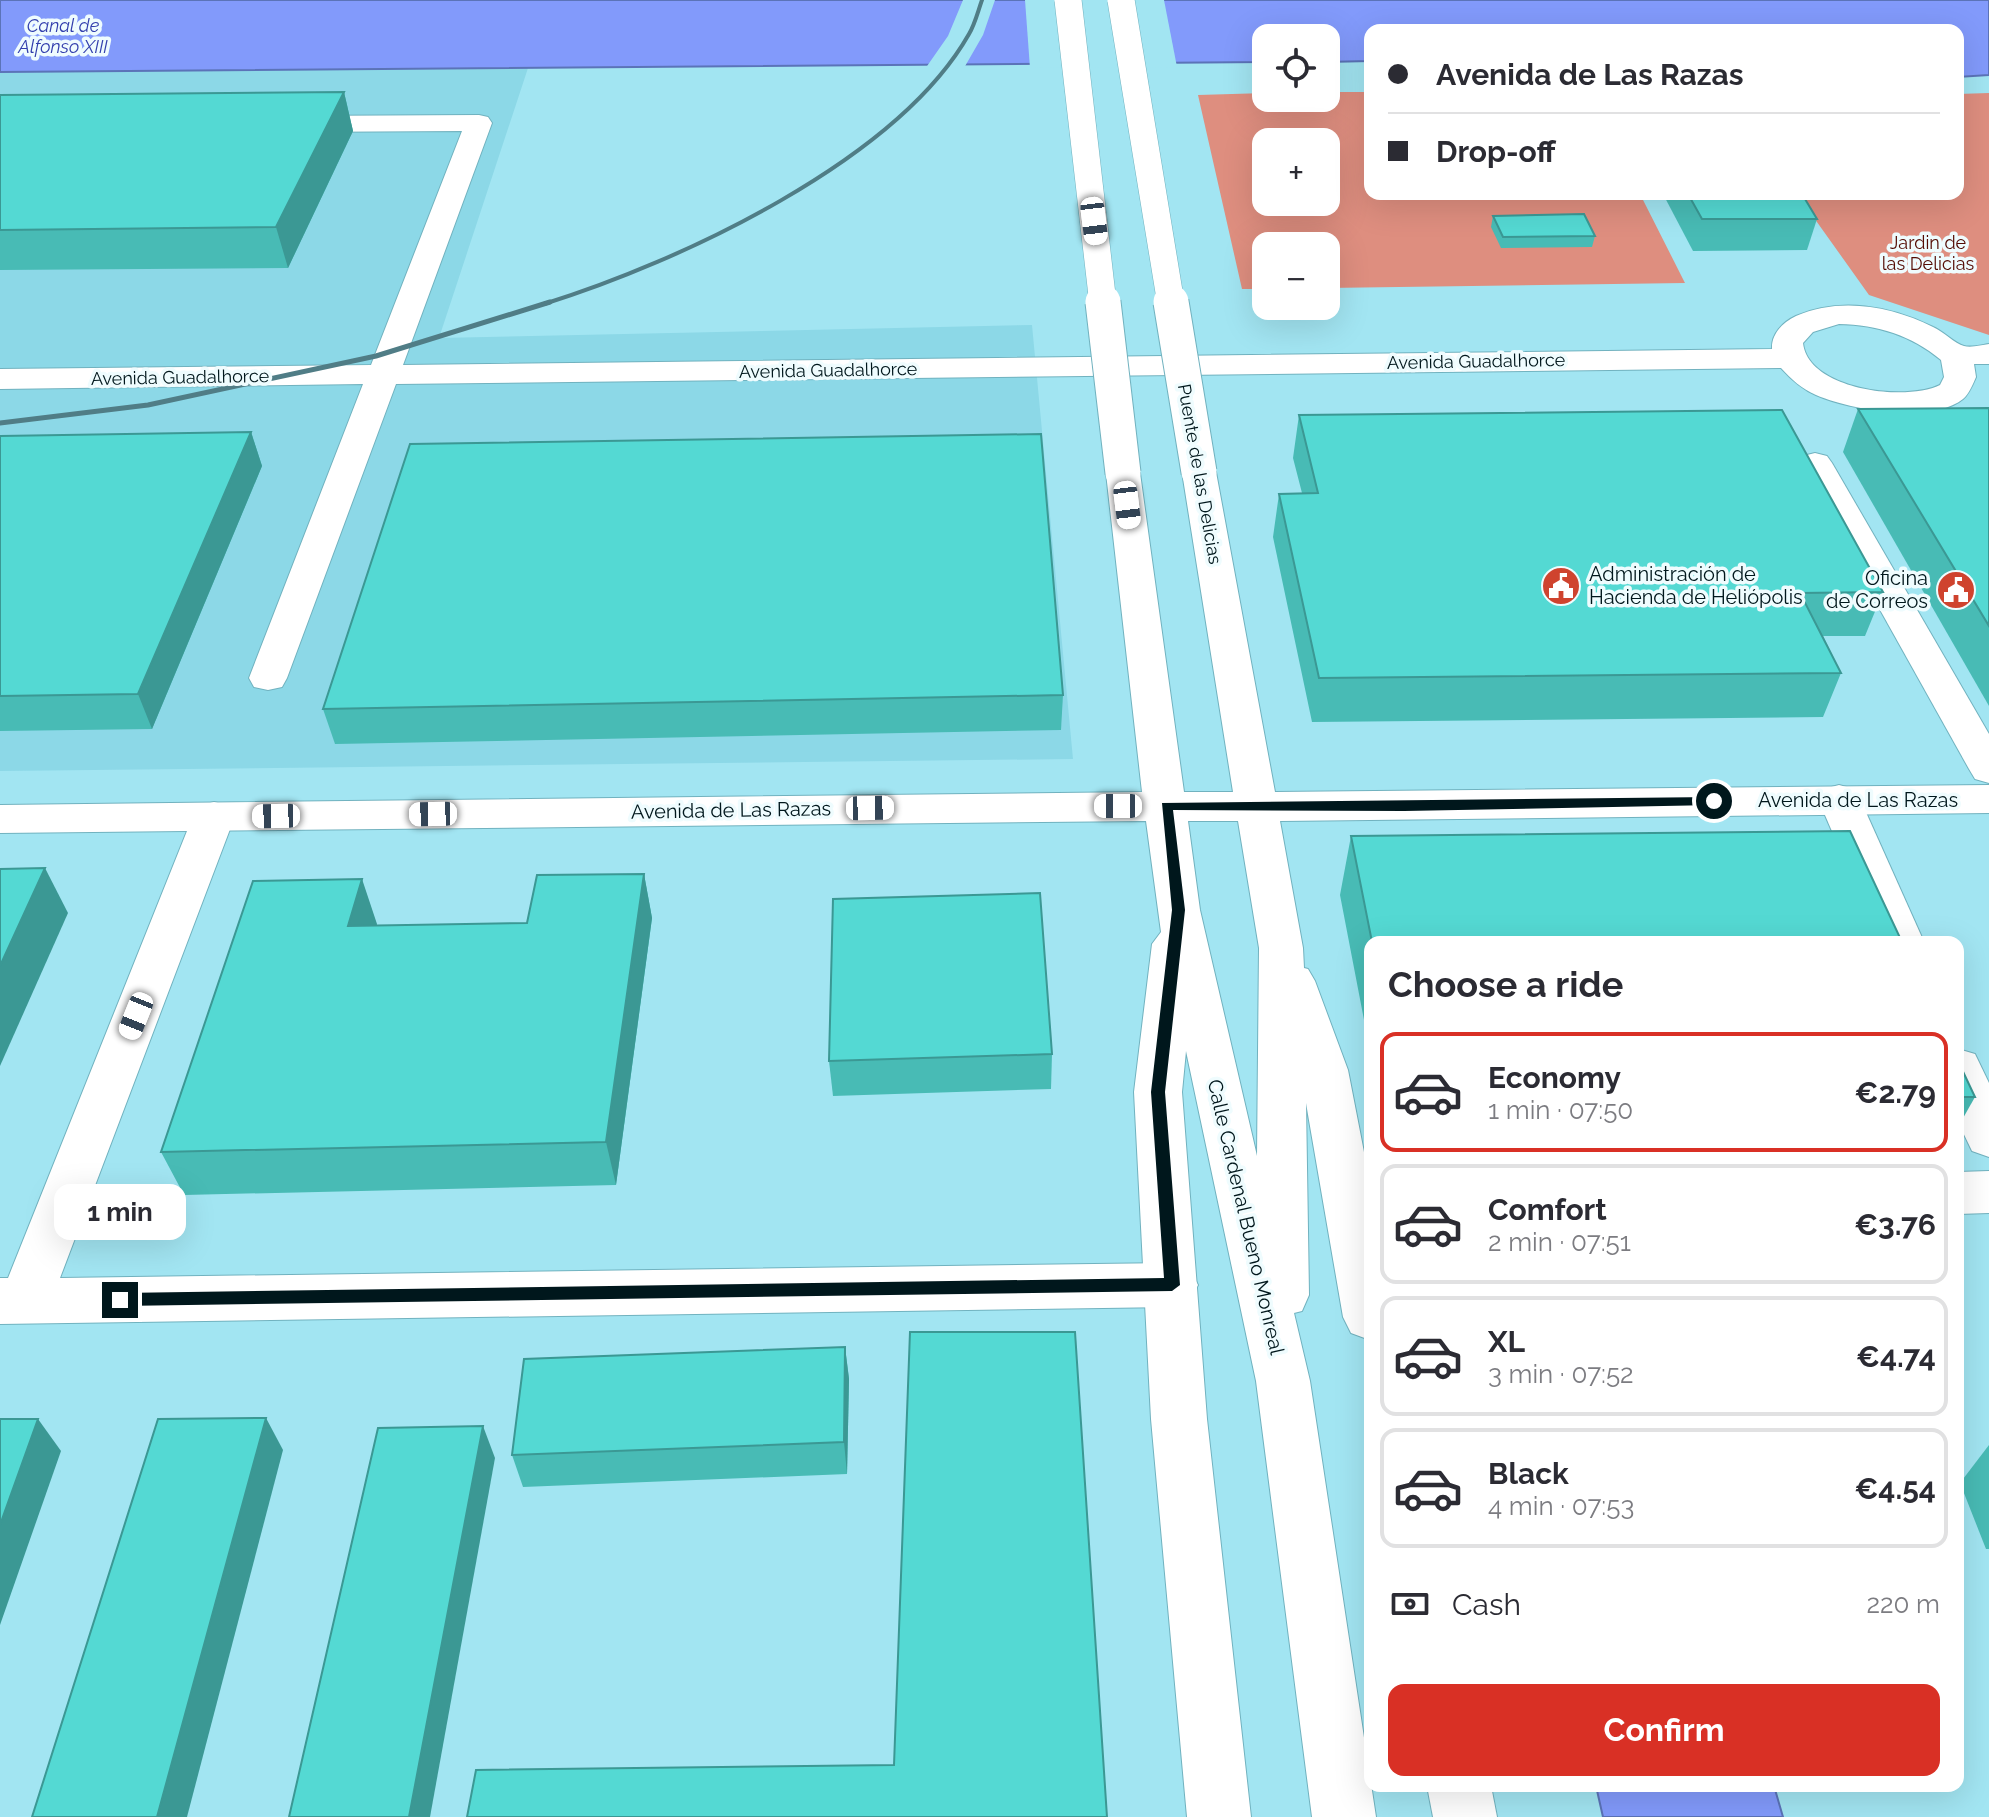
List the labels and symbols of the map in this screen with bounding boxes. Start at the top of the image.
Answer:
water label: Canal de Alfonso XIII [17,15,108,57]
car [1079,196,1109,246]
park label: Jardin de las Delicias [1882,232,1975,274]
street label: Avenida Guadalhorce [1387,349,1566,373]
street label: Avenida Guadalhorce [739,358,918,382]
street label: Avenida Guadalhorce [91,365,270,389]
street label: Puente de las Delicias [1174,382,1226,566]
car [1112,480,1142,530]
place label: Administración de Hacienda de Heliópolis [1589,562,1803,609]
public building icon: Administración de Hacienda de Heliópolis [1540,565,1582,607]
place label: Oficina de Correos [1826,566,1928,613]
public building icon: Oficina de Correos [1935,569,1977,611]
route start [1696,783,1732,819]
street label: Avenida de Las Razas [1758,788,1958,812]
car [1094,794,1142,818]
street label: Avenida de Las Razas [631,796,831,824]
car [846,796,894,820]
car [409,802,457,826]
car [252,804,300,828]
car [116,989,156,1043]
street label: Calle Cardenal Bueno Monreal [1203,1077,1290,1357]
callout: 1 min [54,1184,186,1240]
route end [102,1282,138,1318]

